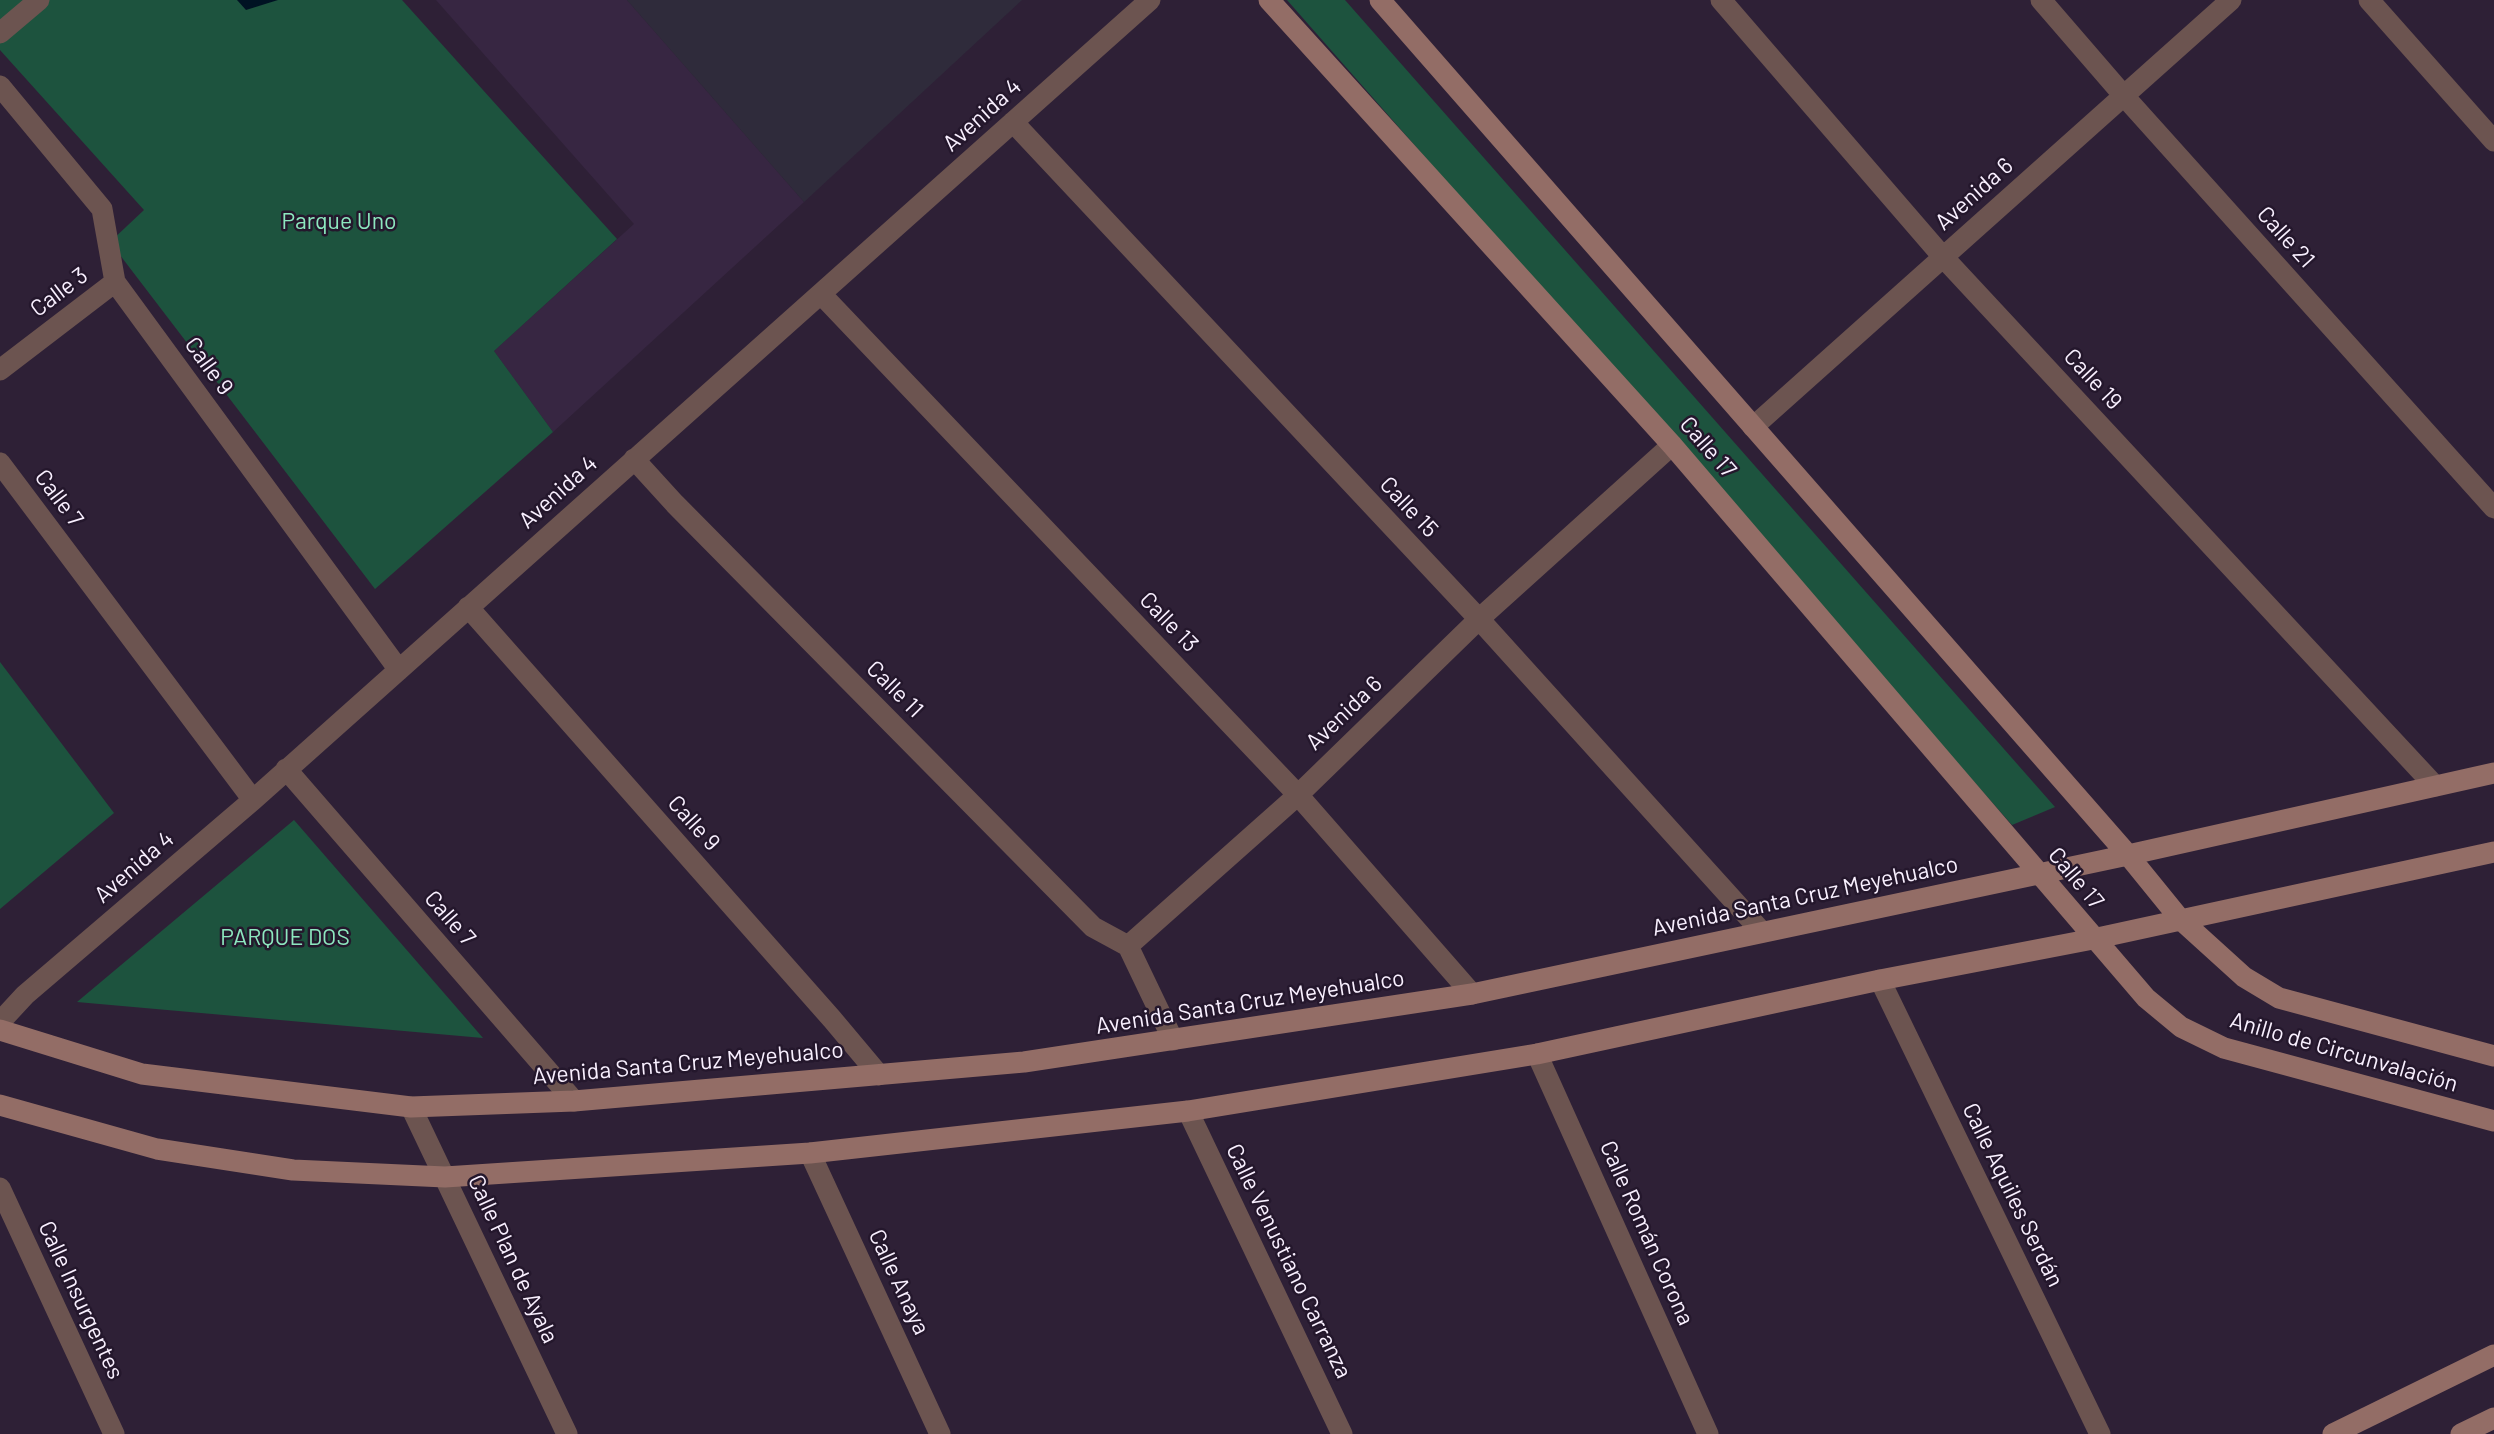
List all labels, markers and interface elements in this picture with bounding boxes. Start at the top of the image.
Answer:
street label: Avenida 4 [937,73,1027,157]
street label: Avenida 6 [1929,152,2019,236]
street label: Calle 21 [2251,201,2321,273]
park label: Parque Uno [282,207,396,235]
street label: Calle 3 [25,261,93,323]
street label: Calle 9 [179,332,239,400]
street label: Calle 19 [2058,343,2128,415]
street label: Calle 17 [1674,411,1742,483]
street label: Avenida 4 [513,450,603,534]
street label: Calle 7 [29,464,89,532]
street label: Calle 15 [1374,471,1444,543]
street label: Calle 13 [1134,586,1204,658]
street label: Calle 11 [861,655,929,723]
street label: Avenida 6 [1300,670,1388,756]
street label: Calle 9 [662,790,726,856]
street label: Avenida 4 [89,825,179,909]
street label: Calle 17 [2042,842,2110,914]
street label: Avenida Santa Cruz Meyehualco [1649,850,1961,942]
street label: Calle 7 [419,885,481,951]
park label: PARQUE DOS [220,923,350,951]
street label: Avenida Santa Cruz Meyehualco [1094,964,1406,1040]
street label: Anillo de Circunvalación [2227,1006,2461,1098]
street label: Avenida Santa Cruz Meyehualco [531,1036,845,1090]
street label: Calle Aquiles Serdán [1957,1099,2069,1291]
street label: Calle Román Corona [1594,1137,1700,1329]
street label: Calle Venustiano Carranza [1220,1139,1358,1383]
street label: Calle Plan de Ayala [462,1170,564,1348]
street label: Calle Insurgentes [32,1217,130,1383]
street label: Calle Anaya [863,1225,935,1339]

